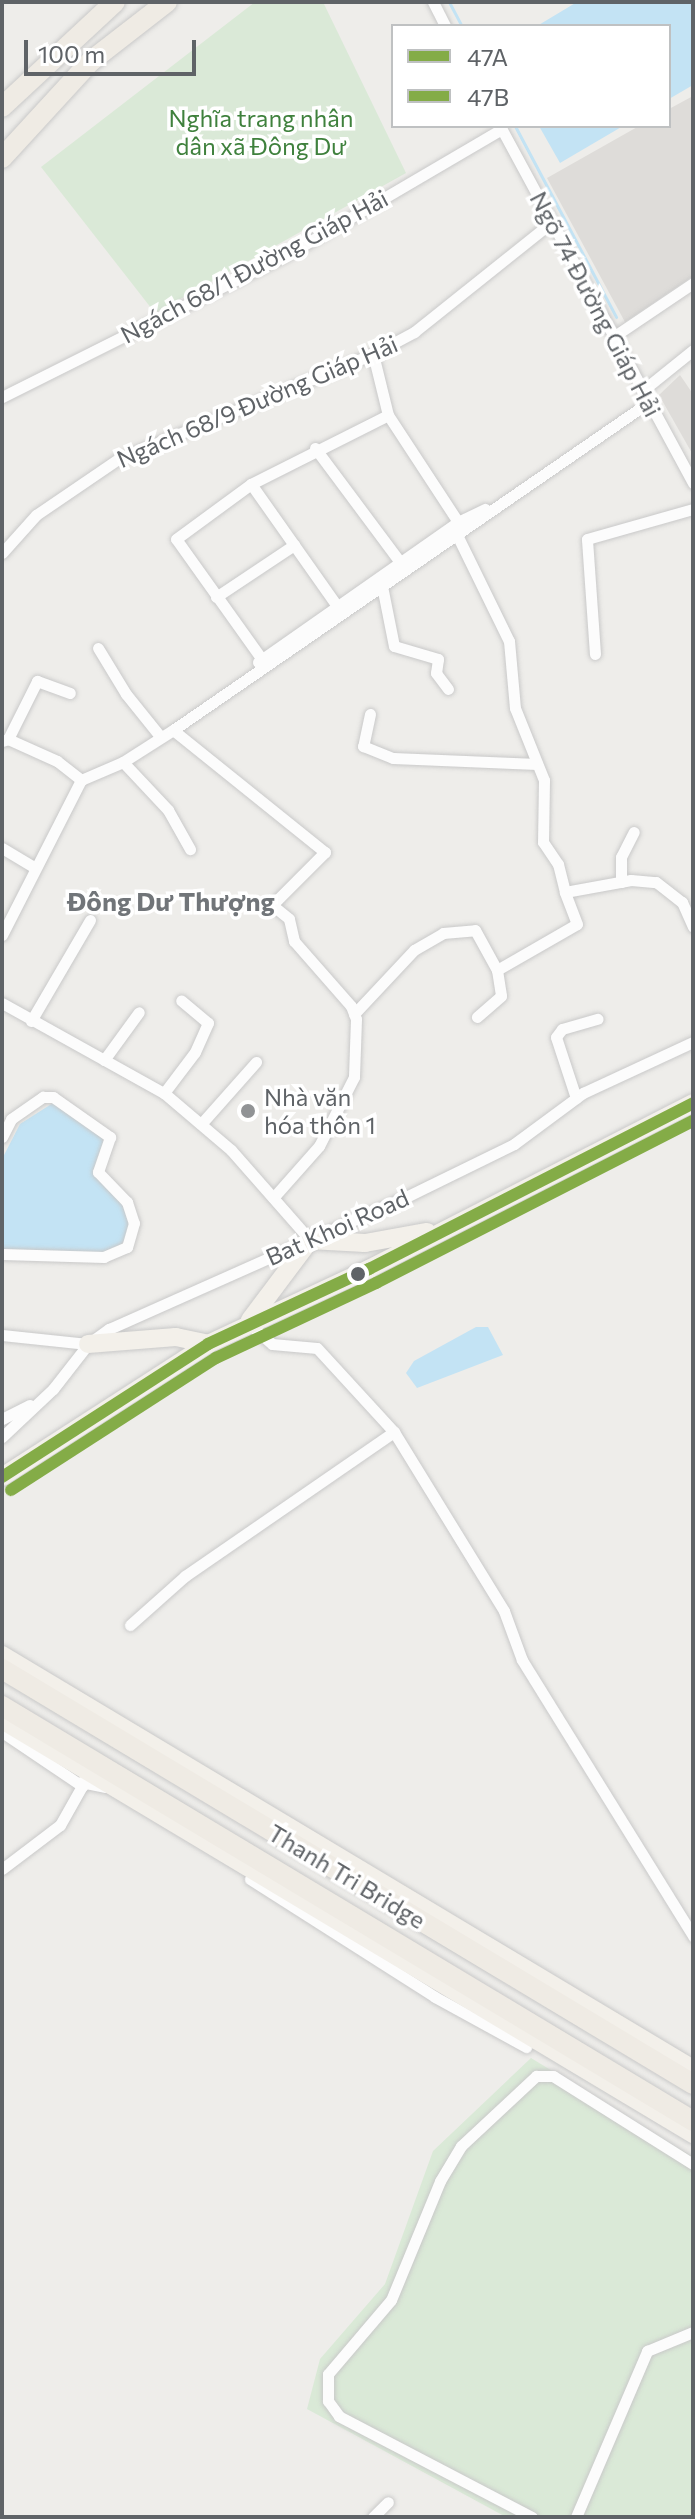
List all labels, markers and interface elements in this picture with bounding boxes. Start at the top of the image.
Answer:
scale bar [28,24,200,74]
legend [391,24,671,128]
text: 100 m [38,39,105,68]
text: 47A [467,42,508,71]
text: 47B [467,82,509,111]
park label: Nghĩa trang nhân dân xã Đông Dư [169,104,353,160]
street label: Ngách 68/1 Đường Giáp Hải [115,183,393,349]
street label: Ngõ 74 Đường Giáp Hải [524,186,668,422]
street label: Ngách 68/9 Đường Giáp Hải [112,329,402,473]
district label: Đông Dư Thượng [67,885,275,917]
place label: Nhà văn hóa thôn 1 [264,1083,376,1139]
marker: Nhà văn hóa thôn 1 [239,1102,257,1120]
street label: Bat Khoi Road [261,1183,413,1271]
unlabelled marker [350,1266,366,1282]
street label: Thanh Tri Bridge [263,1818,431,1934]

